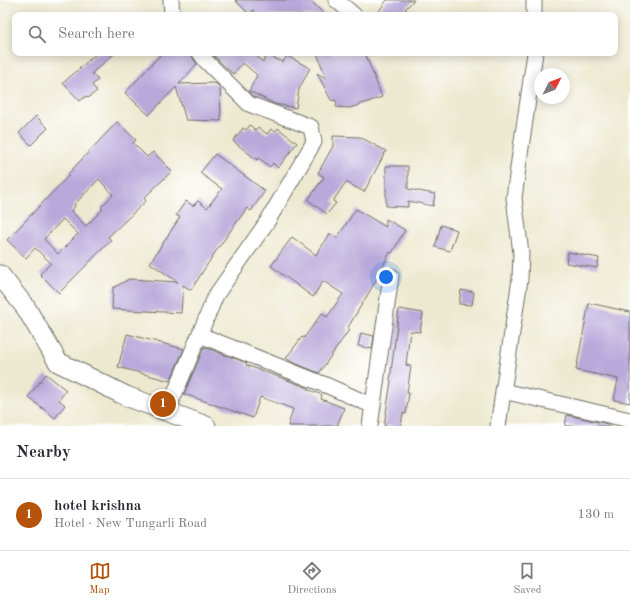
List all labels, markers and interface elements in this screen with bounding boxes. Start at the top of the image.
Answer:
search box [12,12,618,56]
icon: search [26,23,48,45]
text: Search here [58,27,135,42]
north arrow [534,68,570,104]
your location [376,267,396,287]
pin: 1 [150,389,176,419]
text: Nearby [16,444,71,461]
text: hotel krishna [54,499,141,514]
text: 1 [25,508,33,521]
text: 130 m [577,508,614,521]
text: Hotel · New Tungarli Road [54,517,207,530]
tab: Map [89,560,111,598]
tab: Directions [288,560,336,598]
tab: Saved [513,560,541,598]

